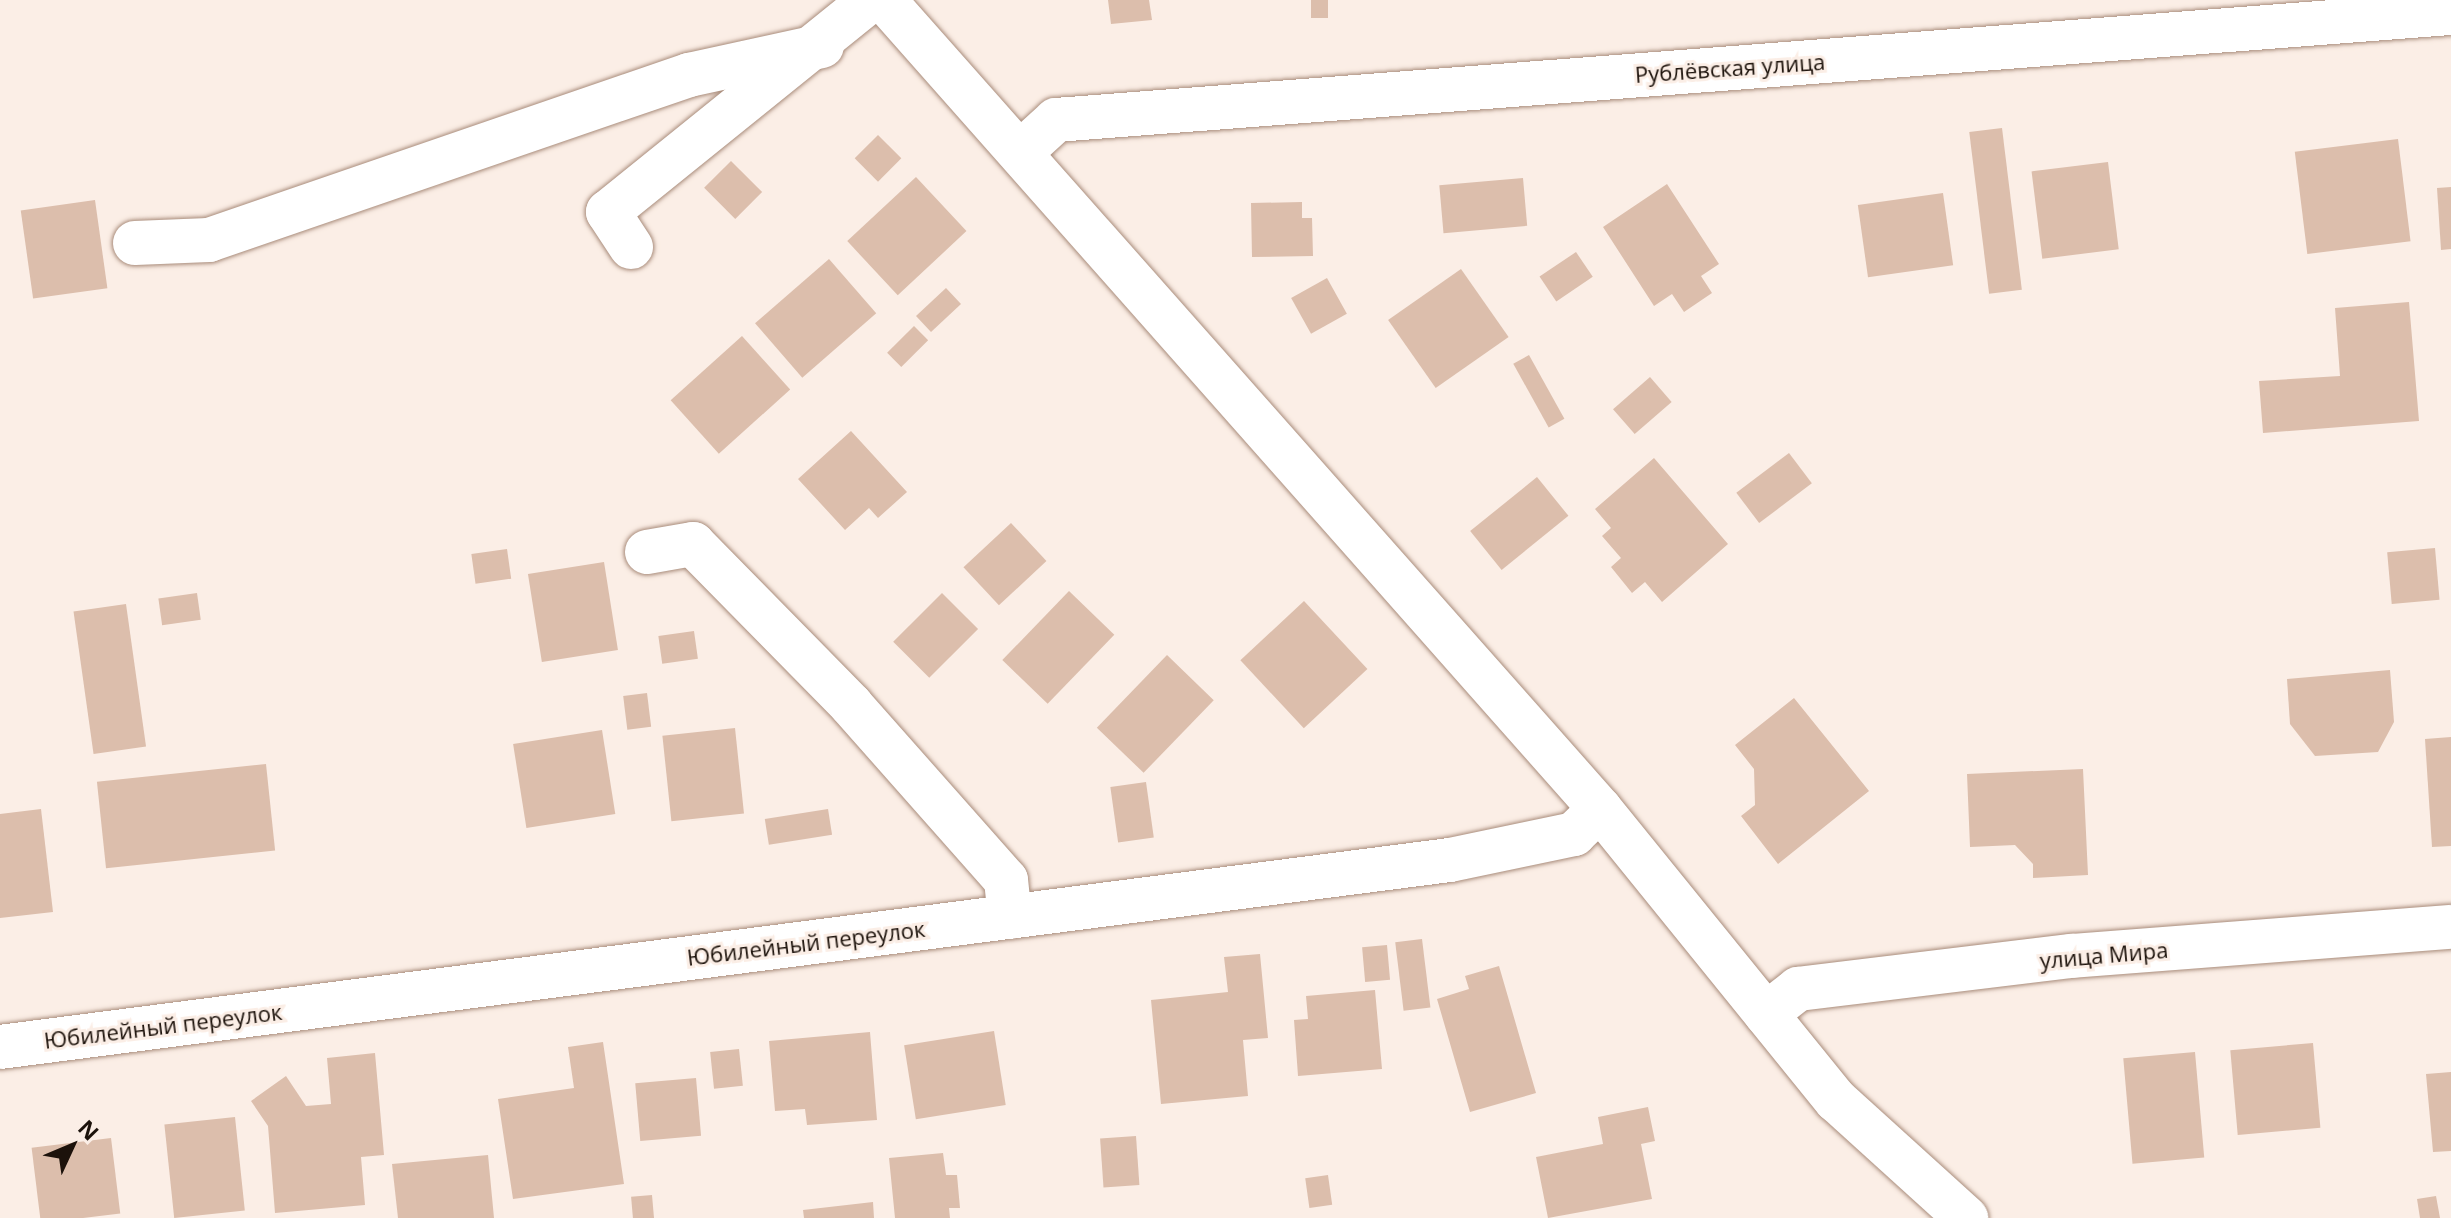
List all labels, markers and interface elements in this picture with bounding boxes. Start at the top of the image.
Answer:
street label: Рублёвская улица [1634,48,1826,88]
street label: Юбилейный переулок [685,915,927,971]
street label: улица Мира [2039,936,2169,974]
street label: Юбилейный переулок [42,998,284,1054]
north arrow [32,1106,112,1186]
text: N [72,1112,106,1146]

